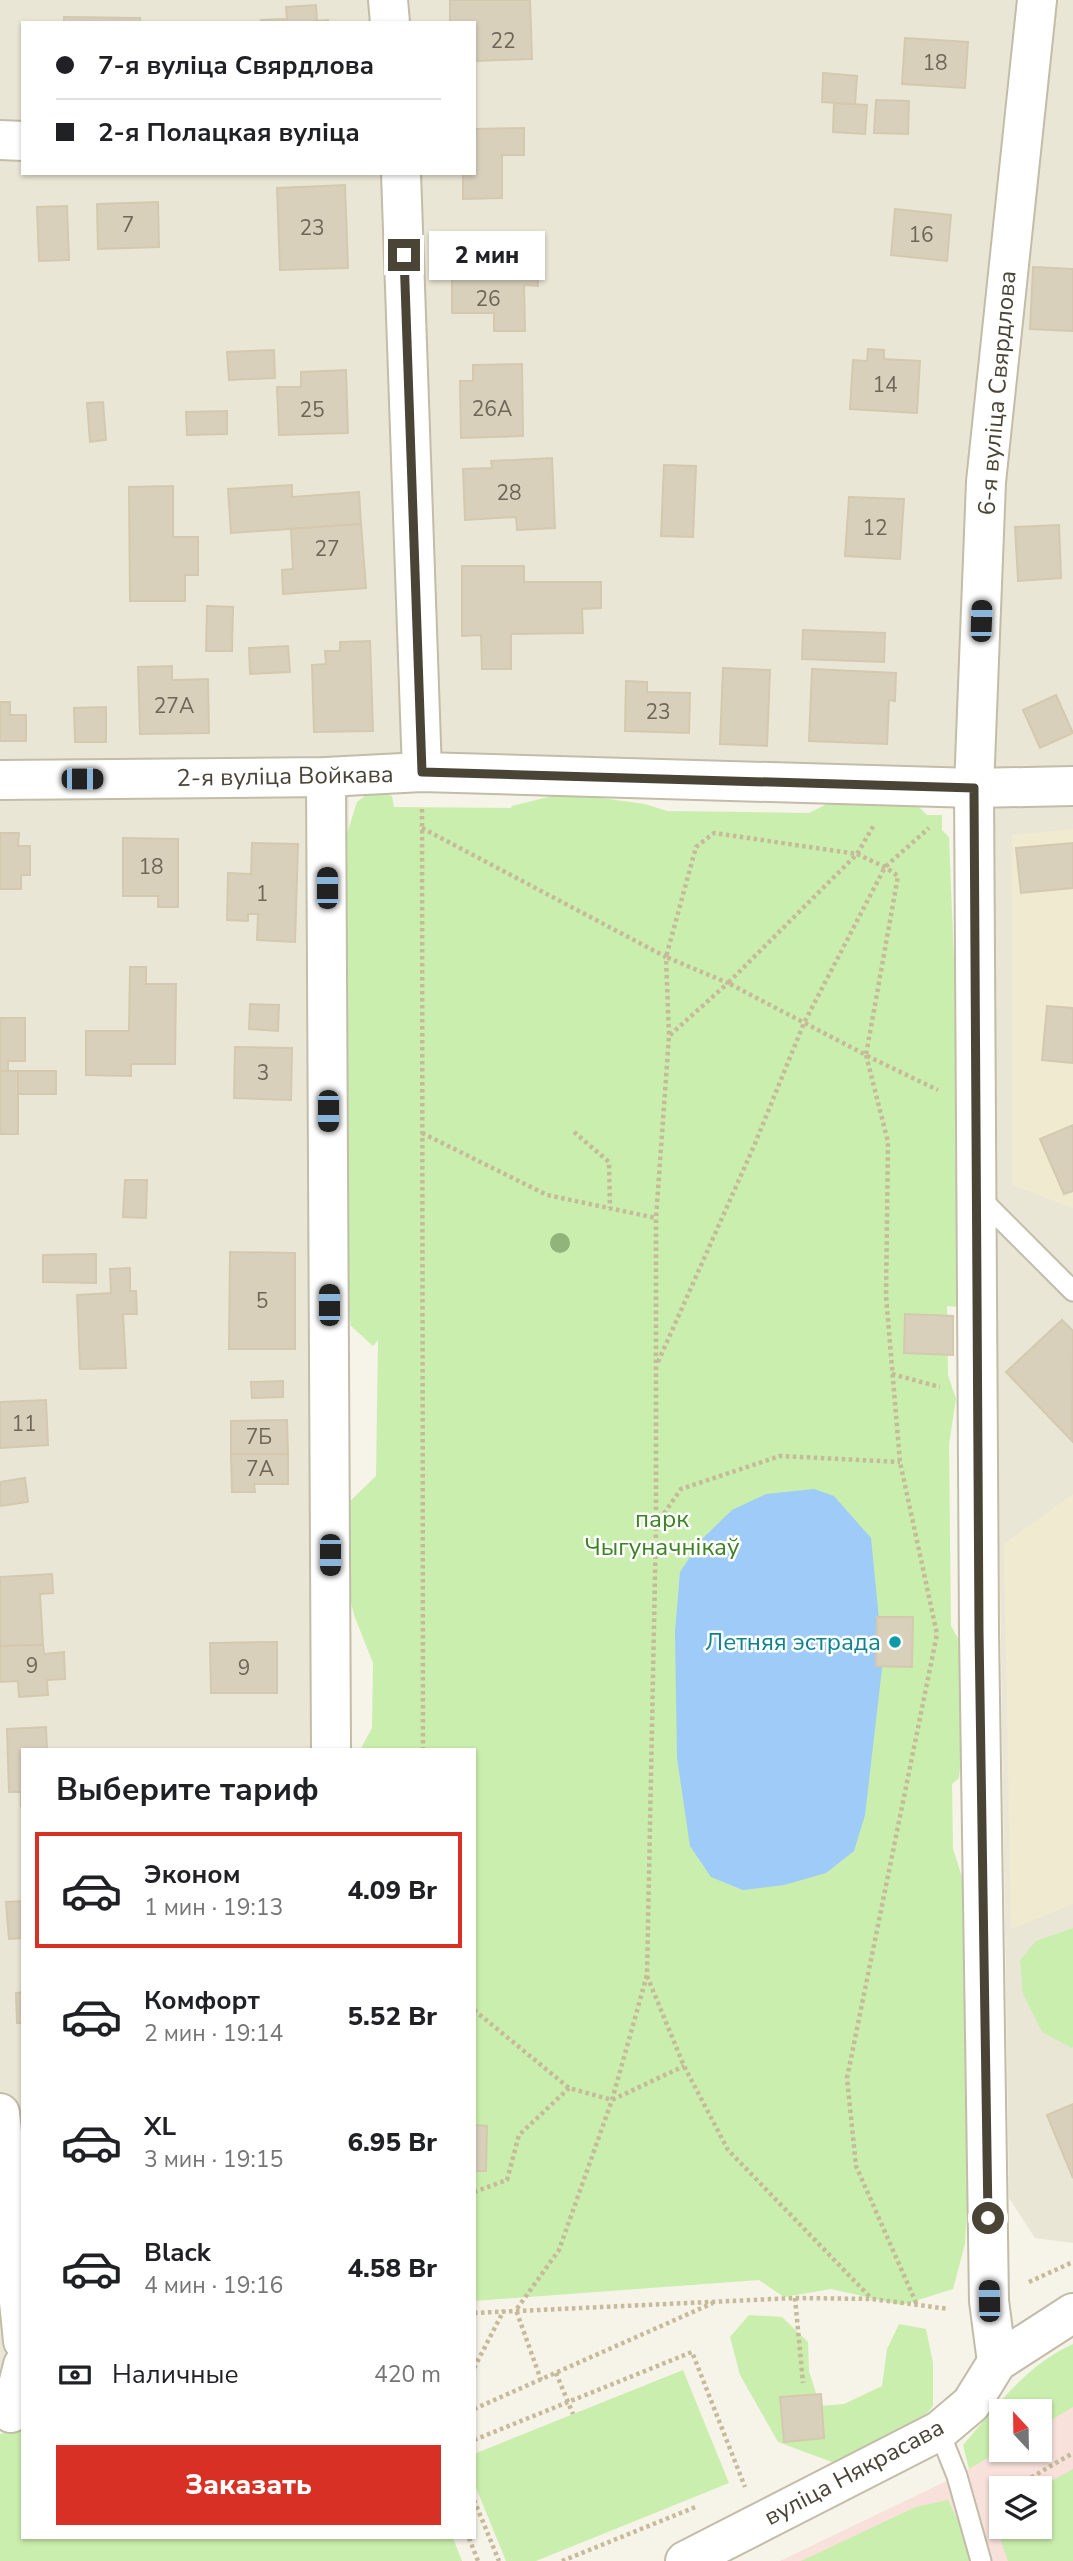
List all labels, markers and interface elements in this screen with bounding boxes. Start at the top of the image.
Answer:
house number: 22 [490,27,516,55]
text: 7-я вуліца Свярдлова [98,48,374,83]
house number: 18 [922,49,948,77]
text: 2-я Полацкая вуліца [98,115,360,150]
house number: 7 [122,211,134,239]
house number: 23 [299,214,325,242]
house number: 16 [908,221,934,249]
callout: 2 мин [428,230,544,280]
route end [388,239,420,271]
text: 2 мин [455,240,519,271]
street label: 6-я вуліца Свярдлова [970,269,1024,517]
house number: 26 [475,285,501,313]
house number: 14 [872,371,898,399]
house number: 26А [472,395,512,423]
house number: 25 [299,396,325,424]
house number: 28 [496,479,522,507]
house number: 12 [862,514,888,542]
house number: 27 [314,535,340,563]
car [970,600,993,642]
house number: 27А [154,692,194,720]
house number: 23 [645,698,671,726]
street label: 2-я вуліца Войкава [176,758,394,794]
car [62,769,104,790]
house number: 18 [138,853,164,881]
car [317,867,338,909]
house number: 1 [256,880,268,908]
house number: 3 [257,1059,269,1087]
car [318,1090,339,1132]
car [319,1284,340,1326]
house number: 5 [256,1287,268,1315]
house number: 11 [11,1410,37,1438]
house number: 7Б [246,1423,272,1451]
house number: 7А [246,1455,274,1483]
park label: парк Чыгуначнікаў [584,1503,740,1563]
car [320,1534,341,1576]
place label: Летняя эстрада [705,1626,881,1658]
marker: Летняя эстрада [887,1634,903,1650]
house number: 9 [26,1652,38,1680]
house number: 9 [238,1654,250,1682]
text: Выберите тариф [56,1768,319,1811]
text: Эконом [144,1857,241,1892]
icon: car [60,1859,123,1922]
text: 4.09 Br [347,1873,437,1908]
text: 1 мин · 19:13 [144,1892,283,1923]
text: Комфорт [144,1983,260,2018]
icon: car [60,1985,123,2048]
text: 5.52 Br [347,1999,437,2034]
text: 2 мин · 19:14 [144,2018,283,2049]
text: XL [144,2109,176,2144]
icon: car [60,2111,123,2174]
text: 6.95 Br [347,2125,437,2160]
text: 3 мин · 19:15 [144,2144,283,2175]
route start [972,2202,1004,2234]
text: Black [144,2235,211,2270]
icon: car [60,2237,123,2300]
text: 4.58 Br [347,2251,437,2286]
text: 4 мин · 19:16 [144,2270,283,2301]
car [979,2280,1000,2322]
icon: cash [56,2356,94,2394]
text: Наличные [112,2357,239,2392]
text: 420 m [374,2359,441,2390]
north arrow [989,2399,1052,2462]
map controls [989,2399,1052,2539]
street label: вуліца Някрасава [758,2411,950,2533]
button: Заказать [56,2445,441,2525]
button: layers [989,2476,1052,2539]

